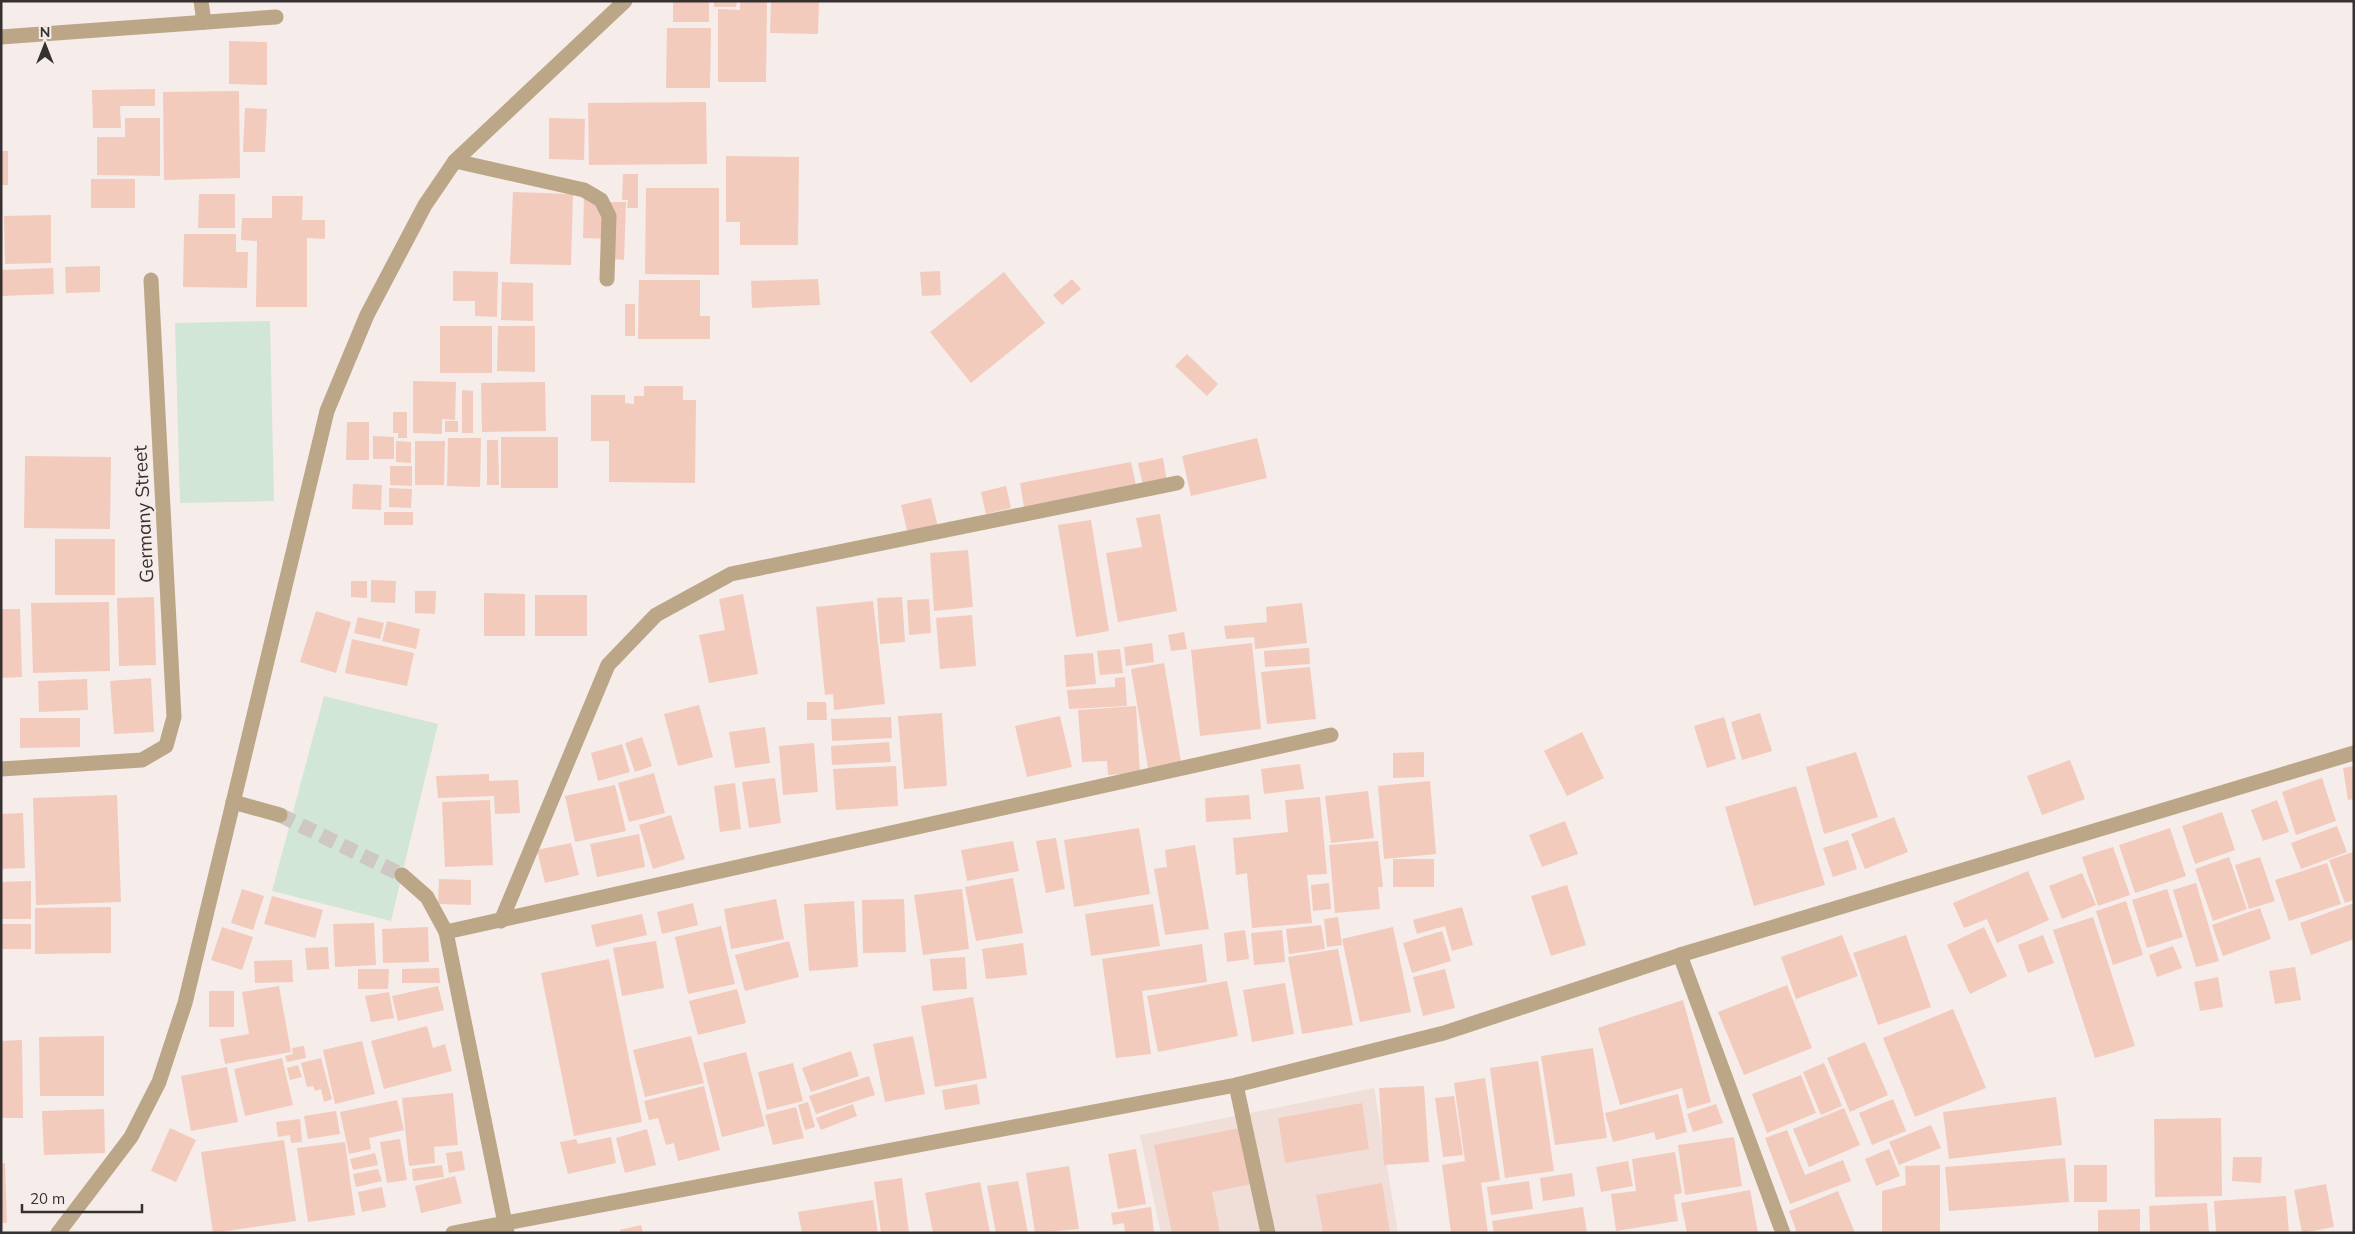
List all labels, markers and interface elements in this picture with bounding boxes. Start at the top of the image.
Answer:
north arrow [20,20,70,70]
text: N [40,23,50,41]
street label: Germany Street [127,444,159,583]
scale bar [22,1182,142,1214]
text: 20 m [30,1189,65,1208]

